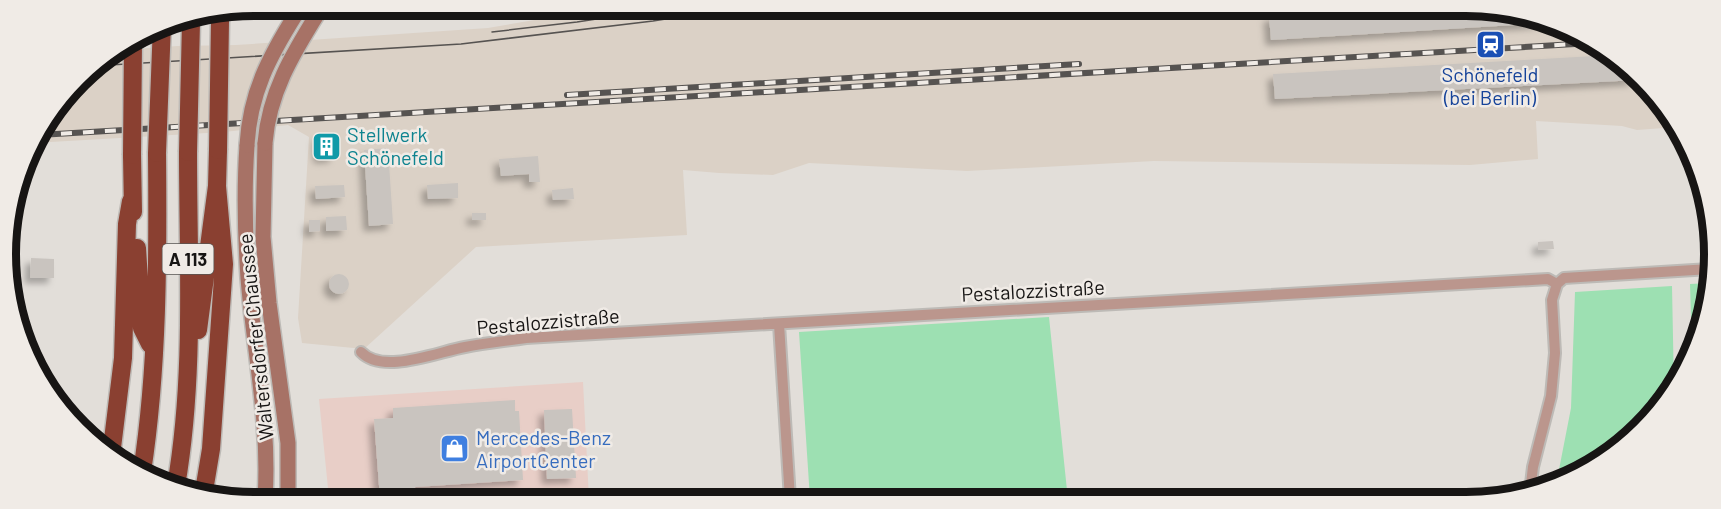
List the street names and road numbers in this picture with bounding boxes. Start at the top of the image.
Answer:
street label: Waltersdorfer Chaussee [232,233,278,441]
road number: A 113 [162,244,213,274]
street label: Pestalozzistraße [961,274,1105,306]
street label: Pestalozzistraße [475,303,621,339]

